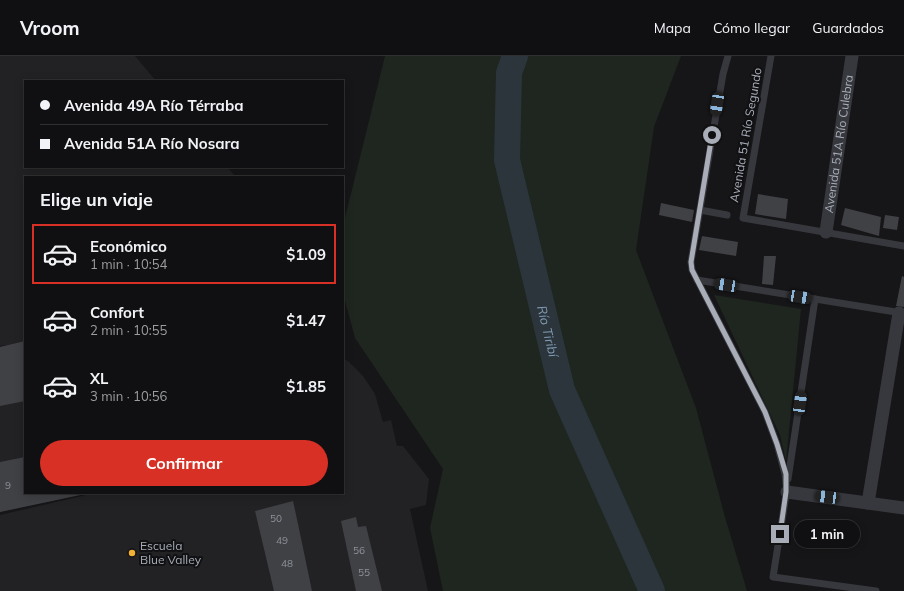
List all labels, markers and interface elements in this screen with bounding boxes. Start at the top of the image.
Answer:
text: Vroom [20,16,80,40]
text: Mapa [654,19,691,37]
text: Cómo llegar [713,19,790,37]
text: Guardados [812,19,884,37]
street label: Avenida 51 Río Segundo [726,66,765,204]
street label: Avenida 51A Río Culebra [821,74,856,214]
car [709,91,725,117]
text: Avenida 49A Río Térraba [64,96,243,115]
route start [703,126,721,144]
text: Avenida 51A Río Nosara [64,134,240,153]
text: Elige un viaje [40,188,153,211]
icon: car [42,236,78,272]
text: Económico [90,237,167,256]
text: $1.09 [286,245,326,264]
text: 1 min · 10:54 [90,256,167,272]
car [713,277,739,293]
car [787,289,813,305]
icon: car [42,302,78,338]
text: Confort [90,303,144,322]
water label: Río Tiribí [534,304,562,360]
text: $1.47 [286,311,326,330]
text: 2 min · 10:55 [90,322,167,338]
icon: car [42,368,78,404]
text: XL [90,369,108,388]
text: $1.85 [286,377,326,396]
text: 3 min · 10:56 [90,388,167,404]
car [792,390,808,416]
button: Confirmar [40,440,328,486]
house number: 9 [5,479,11,492]
car [814,490,840,504]
house number: 50 [270,512,282,525]
callout: 1 min [794,520,860,548]
route end [771,525,789,543]
text: 1 min [810,526,844,542]
house number: 49 [276,534,288,547]
place label: Escuela Blue Valley [140,538,202,567]
house number: 56 [353,544,365,557]
marker: Escuela Blue Valley [127,548,137,558]
house number: 48 [281,557,293,570]
house number: 55 [358,566,370,579]

